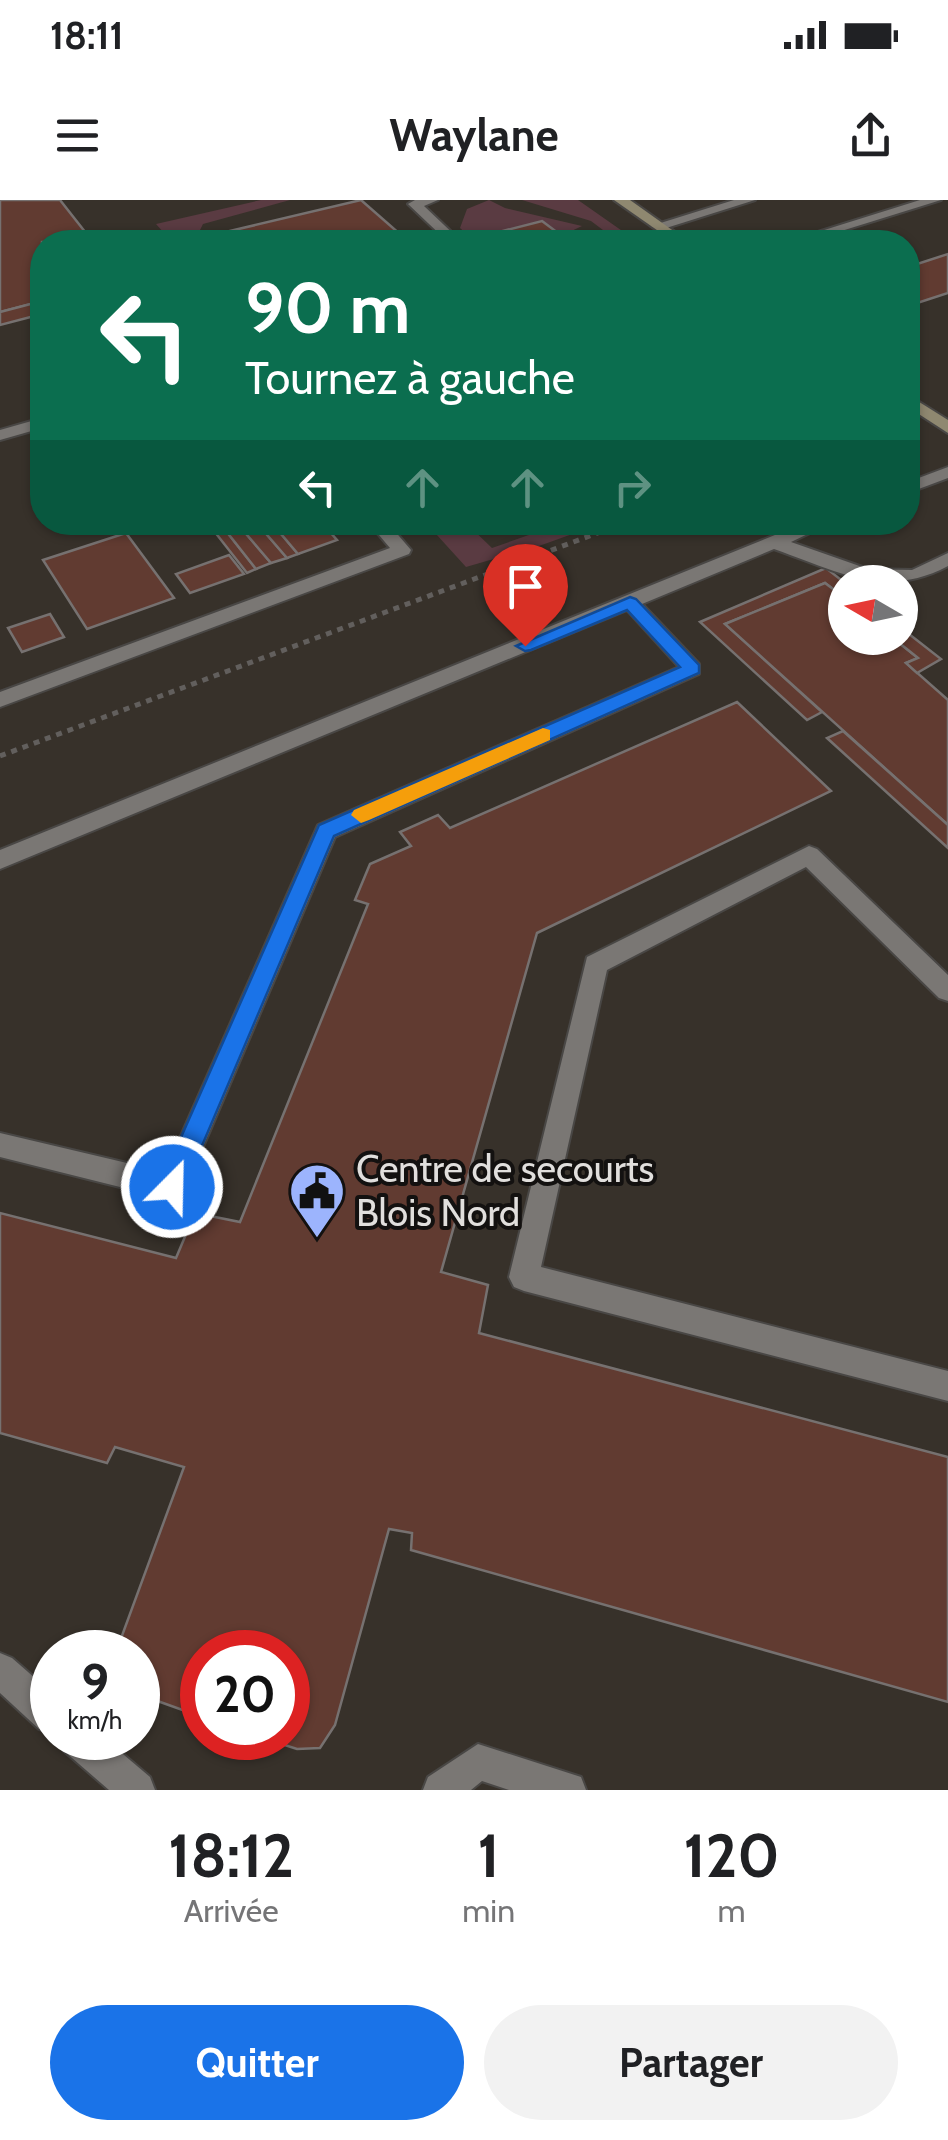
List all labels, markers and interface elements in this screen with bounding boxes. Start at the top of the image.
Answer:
text: 18:11 [50,12,123,59]
icon: menu [50,108,105,163]
text: Waylane [389,108,559,162]
icon: share [843,108,898,163]
text: 90 m [245,265,410,351]
icon: left [80,270,210,400]
text: Tournez à gauche [245,351,575,405]
icon: left [290,460,345,515]
icon: ahead [395,460,450,515]
icon: ahead [500,460,555,515]
icon: right [605,460,660,515]
pin [483,544,568,647]
icon: arrive [498,559,553,614]
north arrow [828,565,918,655]
map controls [828,565,918,655]
position arrow [120,1135,224,1239]
place label: Centre de secourts Blois Nord [356,1145,654,1236]
public building icon: Centre de secourts Blois Nord [287,1161,347,1240]
speed limit sign: 20 [180,1630,310,1760]
text: 9 [81,1652,109,1713]
text: km/h [68,1705,122,1735]
text: 18:12 [168,1819,294,1892]
text: 1 [478,1819,500,1892]
text: 120 [683,1819,780,1892]
text: Arrivée [184,1891,279,1930]
text: min [462,1891,515,1930]
text: m [717,1891,746,1930]
button: Quitter [50,2005,464,2120]
button: Partager [484,2005,898,2120]

